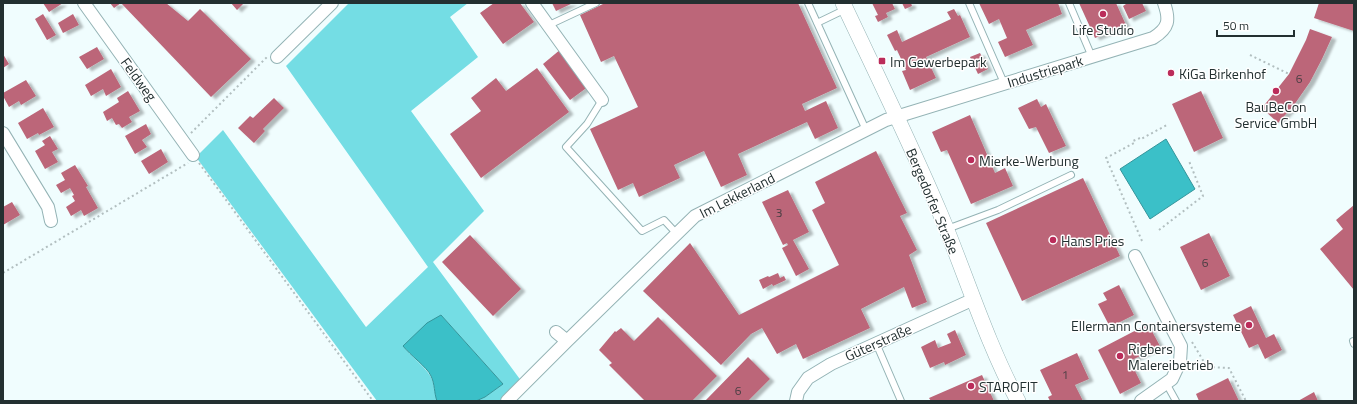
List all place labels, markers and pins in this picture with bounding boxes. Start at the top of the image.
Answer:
marker: Life Studio [1098,9,1108,19]
place label: Life Studio [1072,19,1134,40]
place label: Im Gewerbepark [890,51,987,72]
marker: Im Gewerbepark [877,56,887,66]
place label: KiGa Birkenhof [1179,63,1266,84]
marker: KiGa Birkenhof [1166,68,1176,78]
marker: BauBeCon Service GmbH [1271,86,1281,96]
place label: BauBeCon Service GmbH [1235,96,1317,133]
place label: Mierke-Werbung [979,150,1079,171]
marker: Mierke-Werbung [966,155,976,165]
place label: Hans Pries [1061,230,1124,251]
marker: Hans Pries [1048,235,1058,245]
place label: Ellermann Containersysteme [1071,315,1241,336]
marker: Ellermann Containersysteme [1244,320,1254,330]
place label: Rigbers Malereibetrieb [1128,338,1214,375]
marker: Rigbers Malereibetrieb [1115,351,1125,361]
place label: STAROFIT [979,376,1038,397]
marker: STAROFIT [966,381,976,391]

